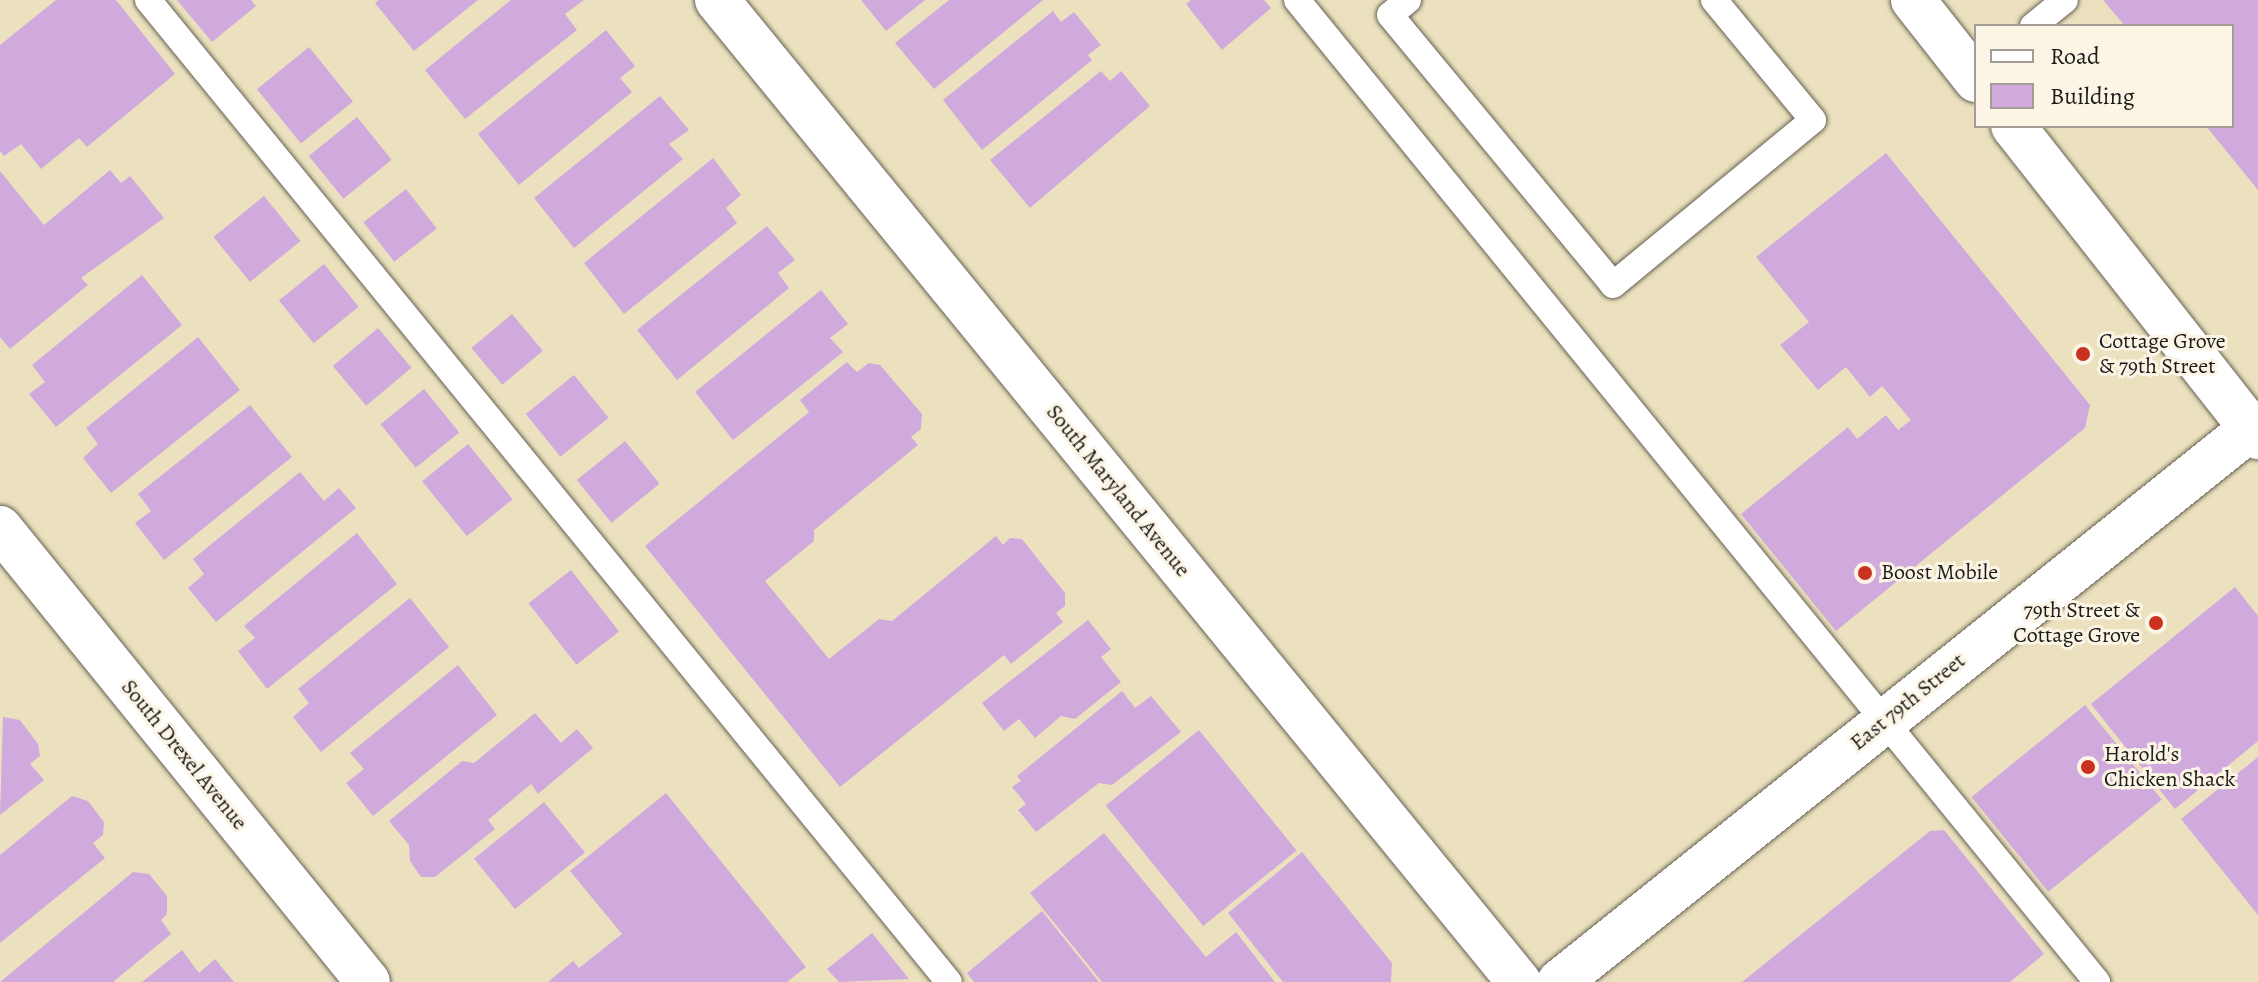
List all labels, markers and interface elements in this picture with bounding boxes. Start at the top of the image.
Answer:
legend [1974,24,2234,128]
text: Road [2050,40,2100,72]
text: Building [2050,80,2135,112]
place label: Cottage Grove & 79th Street [2099,328,2226,380]
marker: Cottage Grove & 79th Street [2074,345,2092,363]
street label: South Maryland Avenue [1040,400,1196,582]
place label: Boost Mobile [1881,560,1998,586]
marker: Boost Mobile [1856,564,1874,582]
place label: 79th Street & Cottage Grove [2013,597,2140,648]
marker: 79th Street & Cottage Grove [2147,614,2165,632]
street label: East 79th Street [1845,648,1971,756]
street label: South Drexel Avenue [115,675,253,835]
place label: Harold's Chicken Shack [2104,741,2236,792]
marker: Harold's Chicken Shack [2079,758,2097,776]

